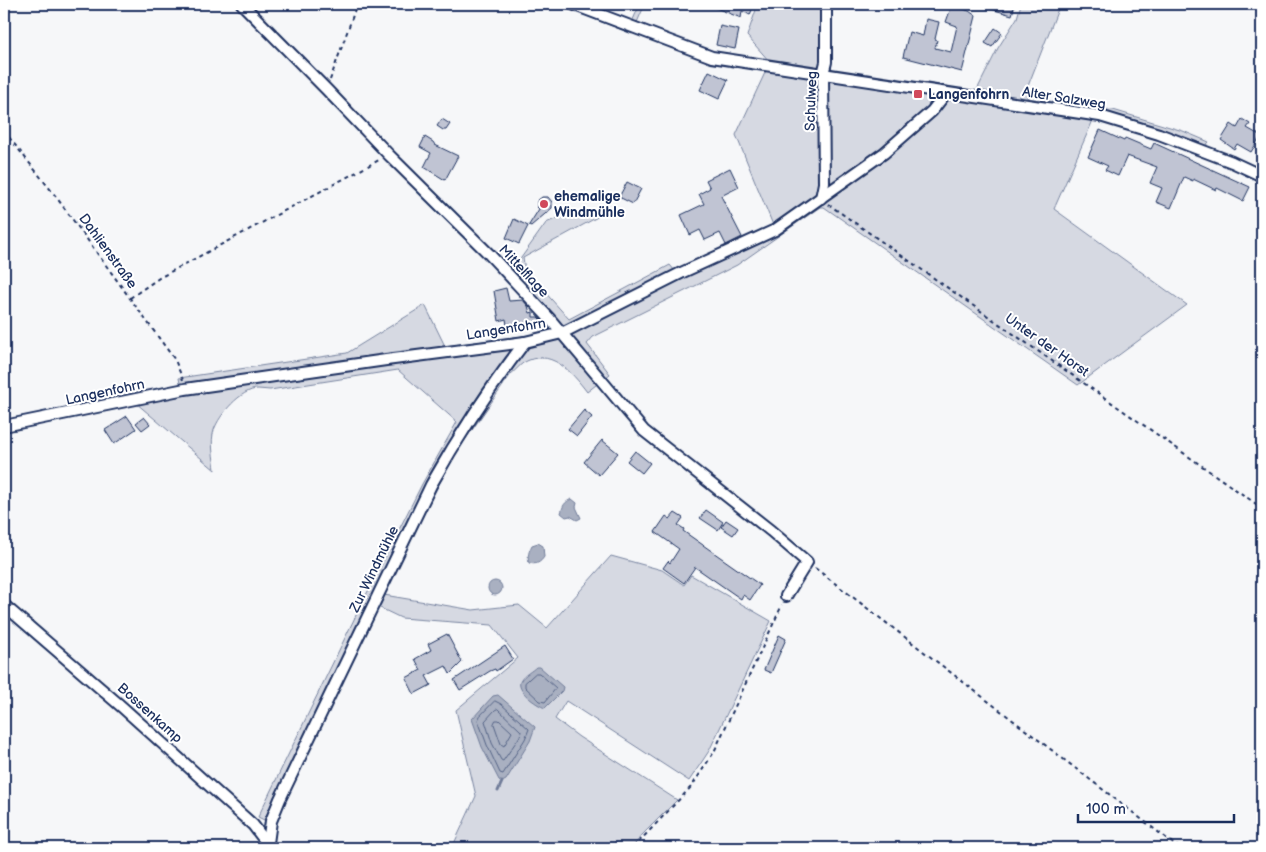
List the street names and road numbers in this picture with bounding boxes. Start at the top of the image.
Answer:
street label: Schulweg [801,71,821,131]
street label: Alter Salzweg [1021,83,1107,113]
street label: Dahlienstraße [75,210,141,292]
street label: Mittelflage [495,241,553,301]
street label: Unter der Horst [1002,310,1093,381]
street label: Langenfohrn [465,314,547,344]
street label: Langenfohrn [64,375,146,409]
street label: Zur Windmühle [345,523,402,616]
street label: Bossenkamp [114,679,186,747]

